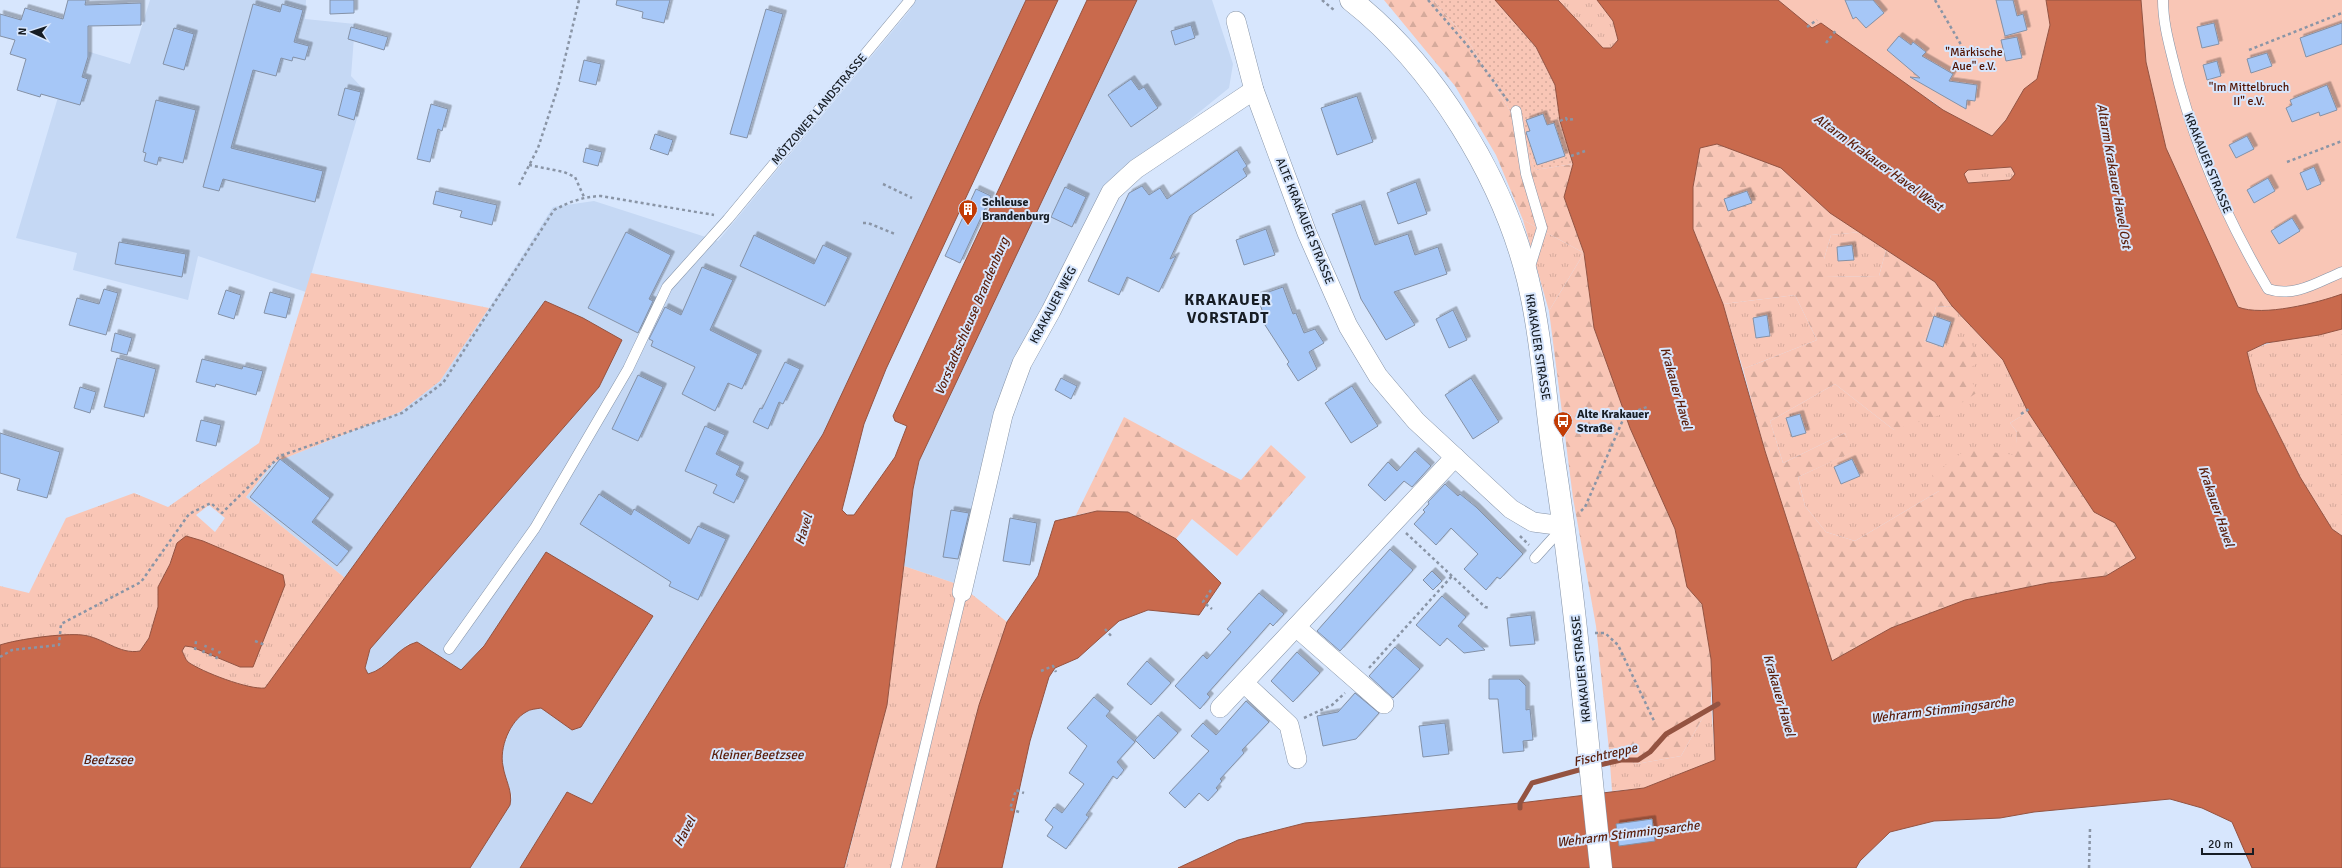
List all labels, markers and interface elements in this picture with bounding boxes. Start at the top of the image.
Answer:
north arrow [12,12,52,52]
text: N [16,27,29,36]
park label: "Märkische Aue" e.V. [1945,45,2003,74]
street label: MÖTZOWER LANDSTRASSE [768,50,870,168]
park label: "Im Mittelbruch II" e.V. [2209,80,2289,109]
water label: Altarm Krakauer Havel Ost [2093,102,2135,251]
water label: Altarm Krakauer Havel West [1811,111,1947,216]
street label: KRAKAUER STRASSE [2180,111,2235,216]
street label: ALTE KRAKAUER STRASSE [1272,156,1337,287]
place label: Schleuse Brandenburg [982,195,1050,224]
building icon: Schleuse Brandenburg [957,198,979,226]
water label: Vorstadtschleuse Brandenburg [931,234,1013,398]
street label: KRAKAUER WEG [1027,264,1080,346]
district label: KRAKAUER VORSTADT [1184,290,1272,328]
street label: KRAKAUER STRASSE [1522,293,1553,402]
water label: Krakauer Havel [1657,345,1696,432]
place label: Alte Krakauer Straße [1577,407,1649,436]
bus stop icon: Alte Krakauer Straße [1552,410,1574,438]
water label: Krakauer Havel [2195,464,2238,550]
water label: Havel [792,511,817,547]
street label: KRAKAUER STRASSE [1568,614,1595,723]
water label: Krakauer Havel [1760,652,1799,739]
water label: Wehrarm Stimmingsarche [1870,693,2016,727]
water label: Fischtreppe [1572,740,1640,770]
water label: Kleiner Beetzsee [711,747,805,763]
water label: Beetzsee [83,752,135,768]
water label: Havel [670,813,700,849]
water label: Wehrarm Stimmingsarche [1556,817,1702,851]
scale bar [2202,830,2253,856]
text: 20 m [2208,837,2233,852]

